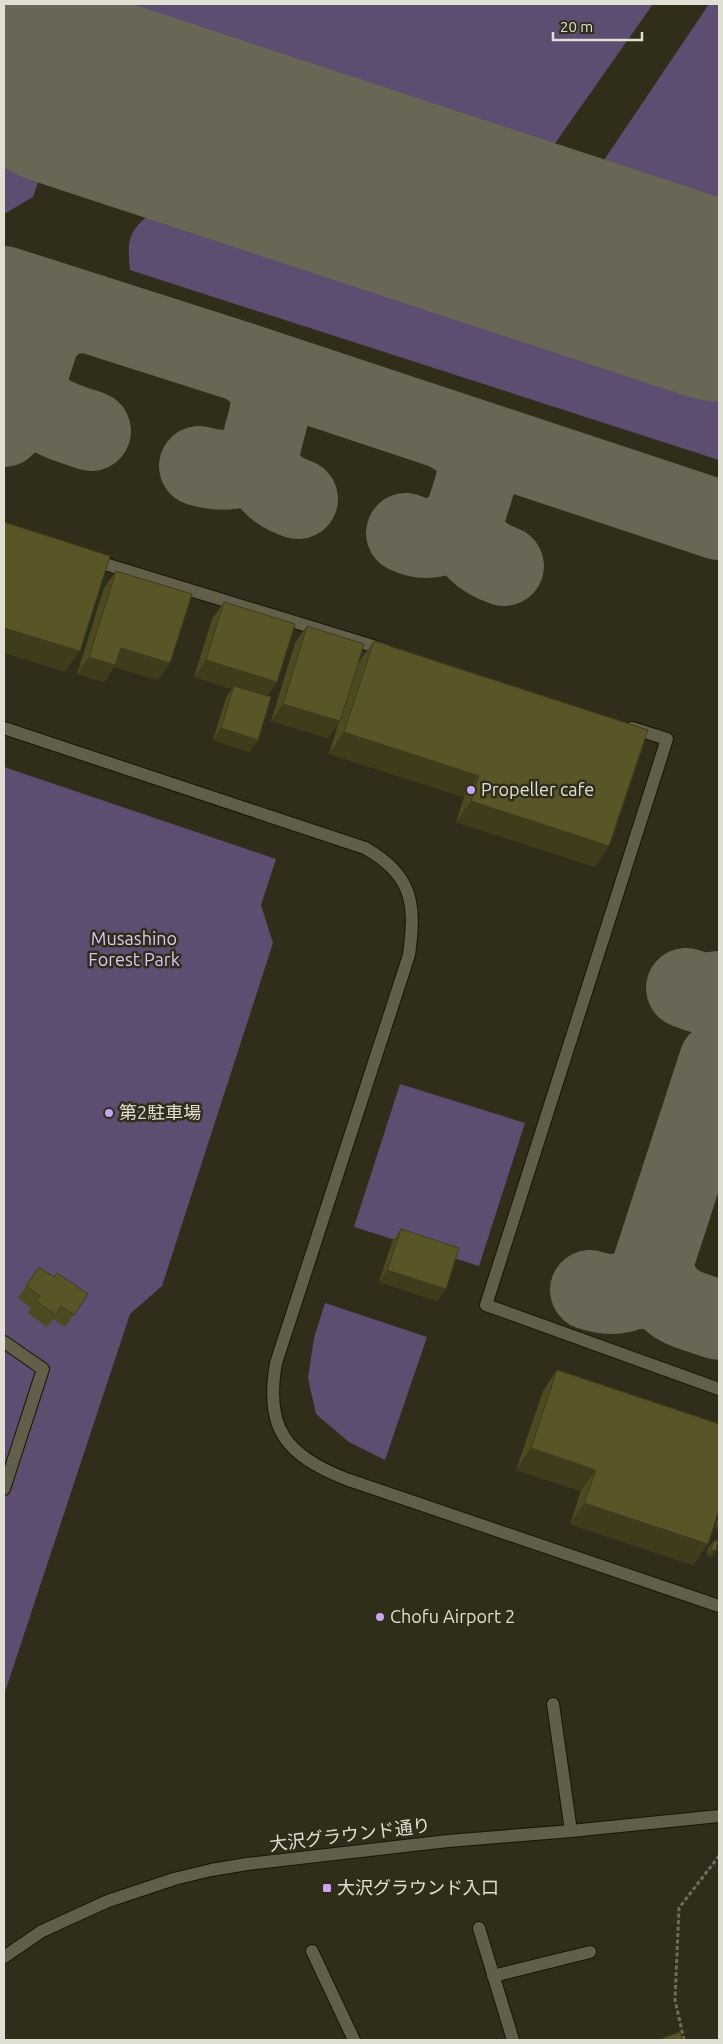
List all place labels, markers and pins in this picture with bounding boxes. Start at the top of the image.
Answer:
place label: Propeller cafe [481,779,594,799]
marker: Propeller cafe [465,784,477,796]
place label: 第2駐車場 [119,1102,201,1122]
marker: 第2駐車場 [103,1107,115,1119]
place label: Chofu Airport 2 [390,1606,515,1626]
marker: Chofu Airport 2 [374,1611,386,1623]
place label: 大沢グラウンド入口 [337,1877,499,1897]
marker: 大沢グラウンド入口 [321,1882,333,1894]

